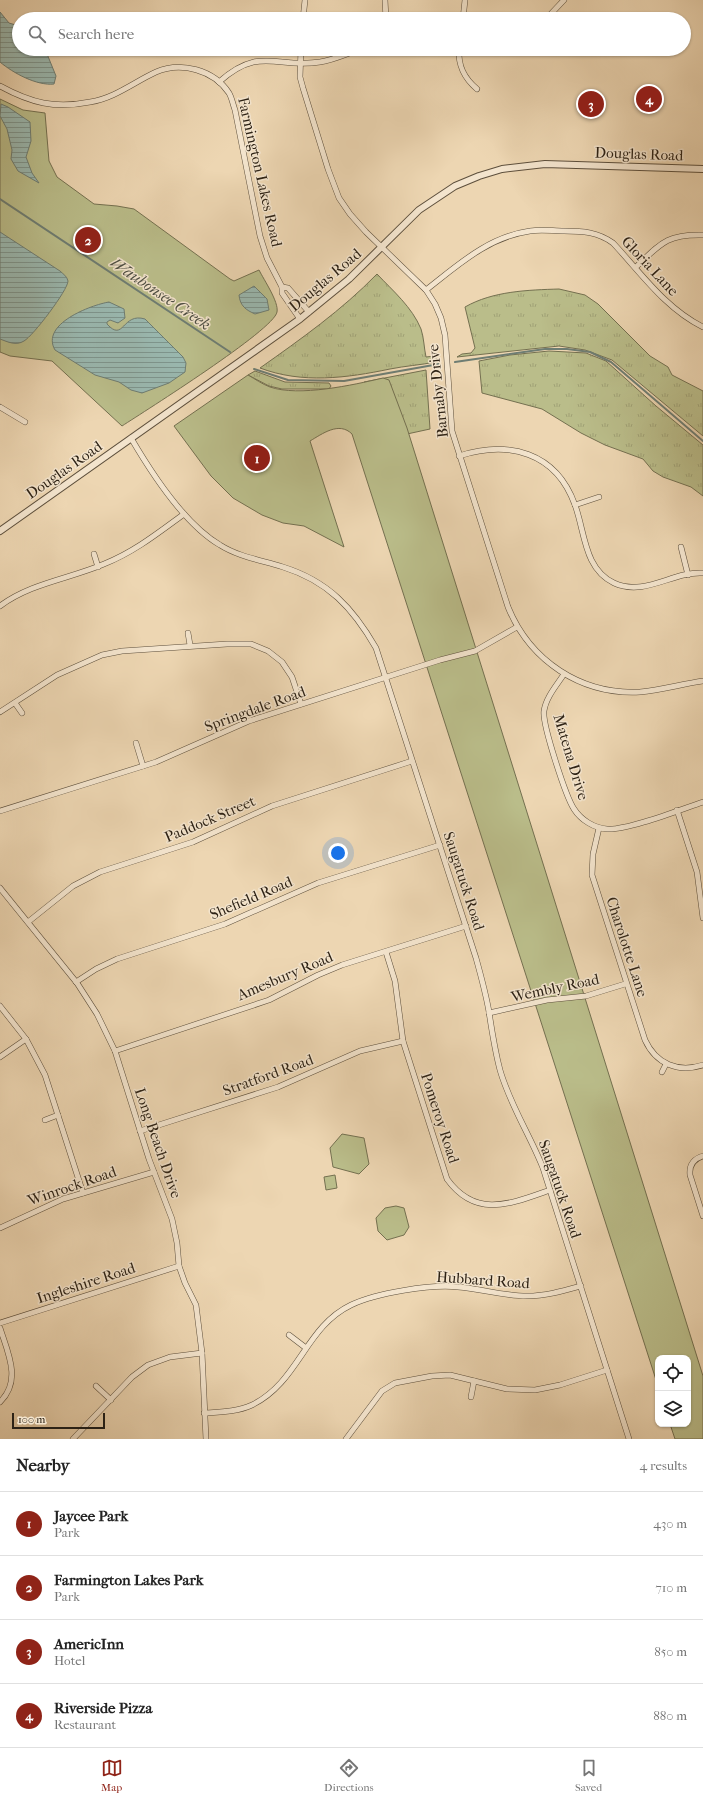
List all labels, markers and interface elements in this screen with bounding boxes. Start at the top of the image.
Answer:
search box [12,12,691,56]
icon: search [26,23,48,45]
text: Search here [58,25,134,43]
pin: 4 [636,84,662,114]
pin: 3 [578,89,604,119]
street label: Farmington Lakes Road [234,95,286,249]
street label: Douglas Road [594,143,684,165]
pin: 2 [75,225,101,255]
street label: Gloria Lane [618,232,683,300]
street label: Douglas Road [285,244,365,315]
water label: Waubonsee Creek [107,253,214,334]
street label: Barnaby Drive [424,343,452,439]
street label: Douglas Road [23,437,106,503]
pin: 1 [244,443,270,473]
street label: Springdale Road [202,682,309,736]
street label: Matena Drive [549,712,593,803]
street label: Paddock Street [162,792,259,846]
street label: Saugatuck Road [440,829,489,933]
your location [328,843,348,863]
street label: Shefield Road [207,872,296,923]
street label: Charolotte Lane [602,895,652,1000]
street label: Amesbury Road [233,947,336,1005]
street label: Wembly Road [508,970,602,1006]
street label: Stratford Road [220,1050,316,1100]
street label: Pomeroy Road [417,1070,463,1166]
street label: Long Beach Drive [131,1085,186,1201]
street label: Saugatuck Road [535,1137,586,1241]
street label: Winrock Road [24,1162,119,1210]
street label: Ingleshire Road [34,1258,138,1307]
street label: Hubbard Road [436,1268,531,1292]
map controls [655,1355,691,1427]
button: locate [655,1355,691,1391]
button: layers [655,1391,691,1427]
scale bar [12,1411,105,1430]
text: 100 m [18,1413,46,1426]
text: Nearby [16,1455,70,1475]
text: 4 results [640,1458,687,1473]
text: Jaycee Park [54,1507,128,1525]
text: 1 [27,1516,31,1531]
text: 430 m [653,1516,687,1531]
text: Park [54,1525,80,1540]
text: Farmington Lakes Park [54,1571,203,1589]
text: 2 [26,1580,32,1595]
text: 710 m [655,1580,687,1595]
text: Park [54,1589,80,1604]
text: AmericInn [54,1635,124,1653]
text: 3 [26,1644,32,1659]
text: 850 m [654,1644,687,1659]
text: Hotel [54,1653,85,1668]
text: Riverside Pizza [54,1699,152,1717]
text: 4 [25,1708,33,1723]
text: 880 m [653,1708,687,1723]
text: Restaurant [54,1717,116,1732]
tab: Map [101,1757,123,1794]
tab: Directions [324,1757,374,1794]
tab: Saved [575,1757,602,1794]

